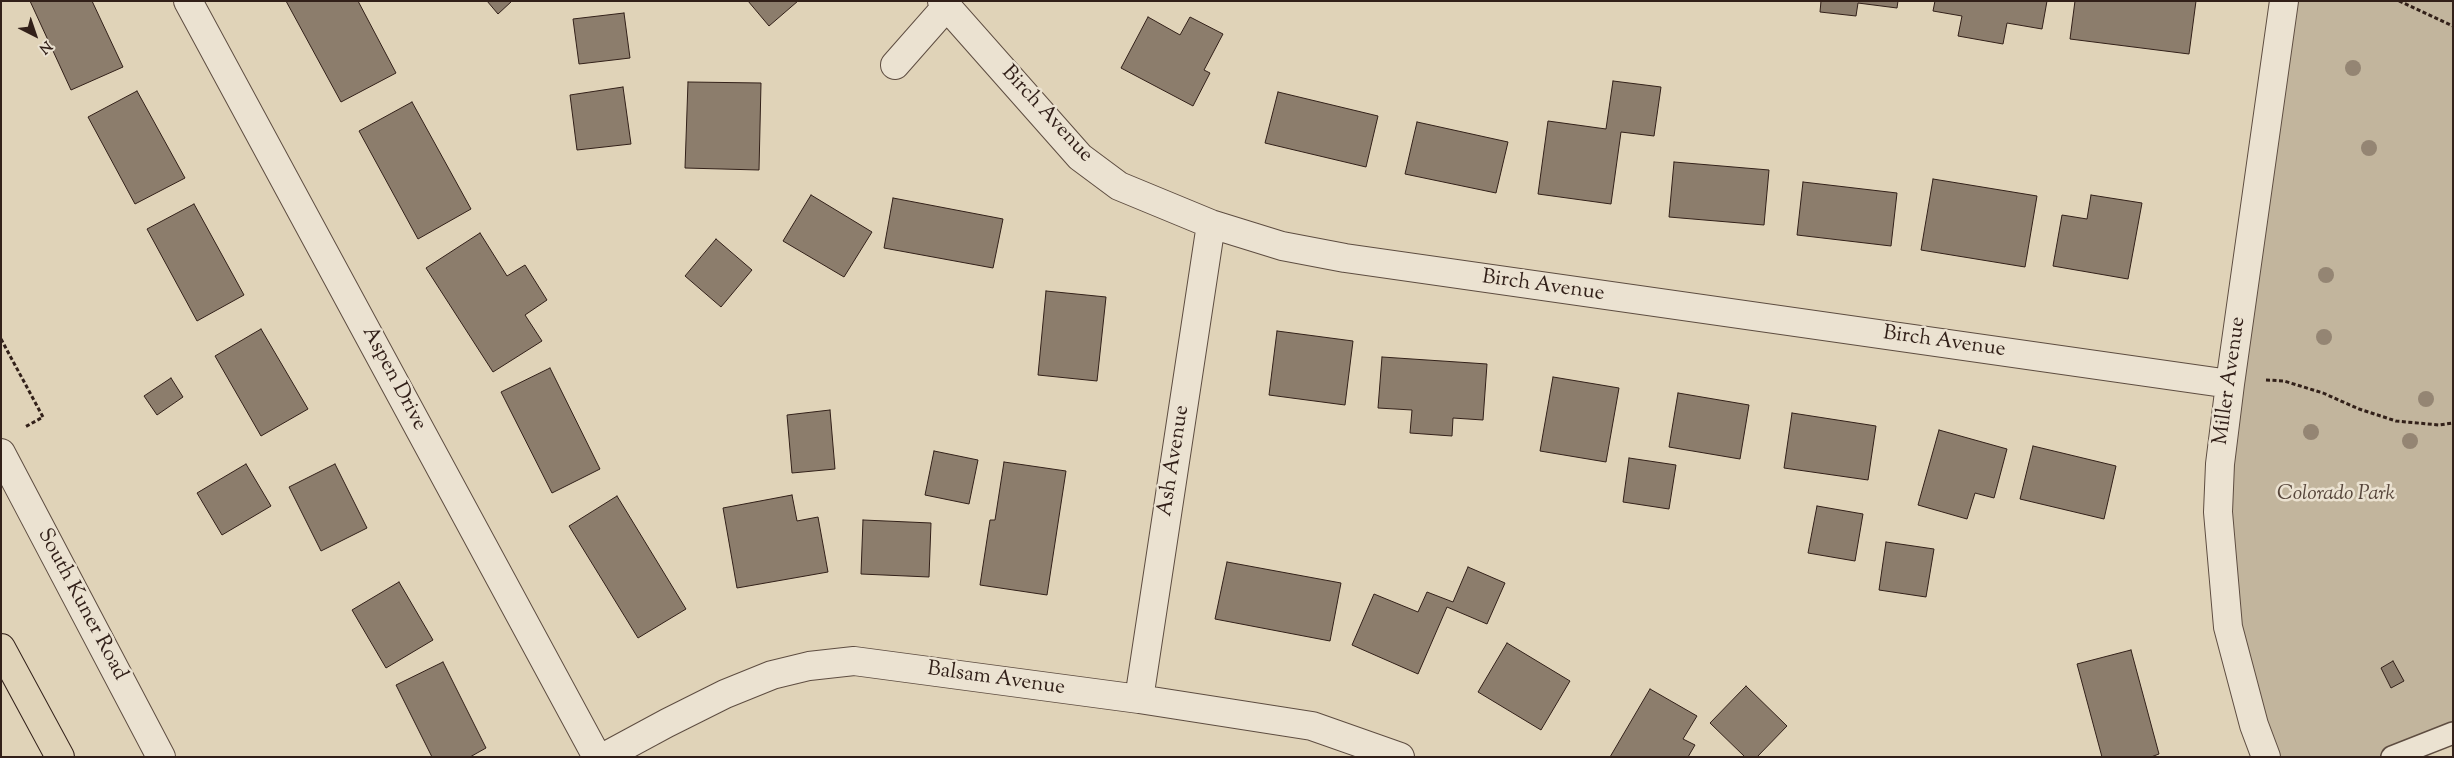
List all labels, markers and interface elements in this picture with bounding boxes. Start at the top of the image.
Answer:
north arrow [10,10,60,60]
text: N [34,35,56,58]
street label: Birch Avenue [995,61,1097,169]
street label: Birch Avenue [1480,266,1606,308]
street label: Miller Avenue [2210,315,2252,447]
street label: Birch Avenue [1881,322,2007,364]
street label: Aspen Drive [355,323,431,435]
street label: Ash Avenue [1154,404,1196,518]
park label: Colorado Park [2277,482,2395,508]
street label: South Kuner Road [30,525,132,685]
street label: Balsam Avenue [926,658,1066,702]

